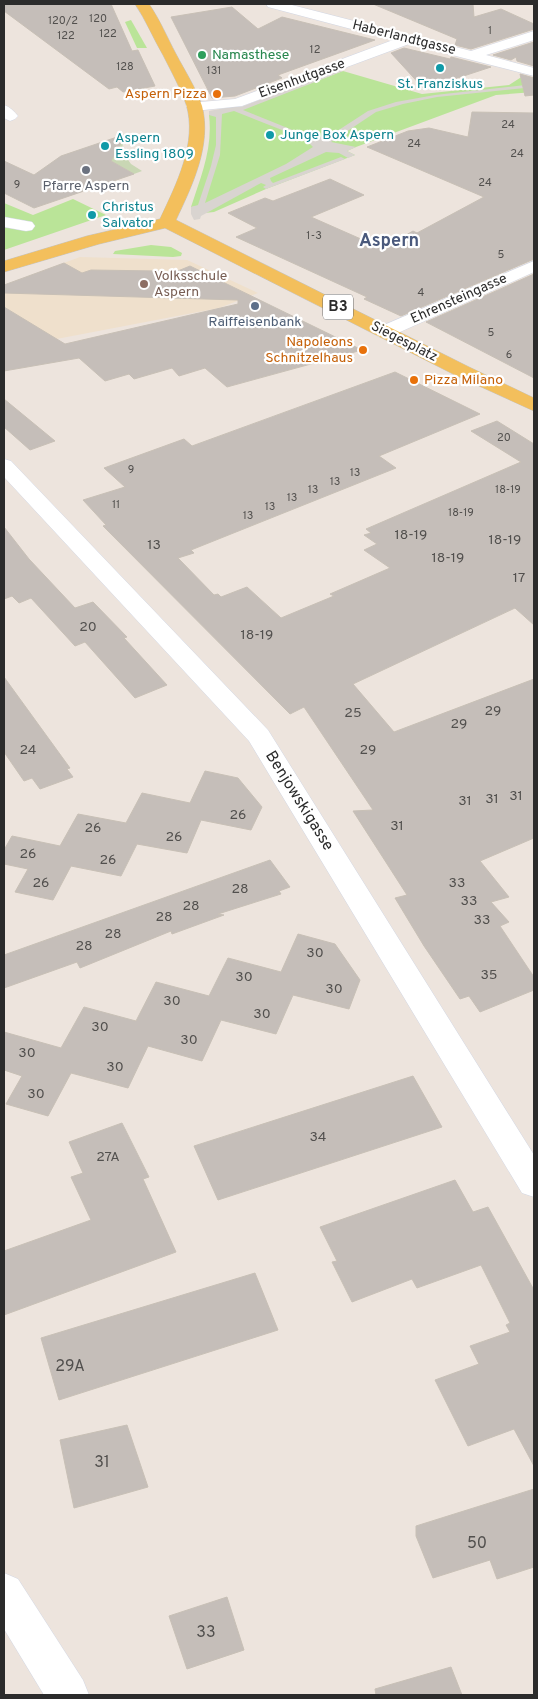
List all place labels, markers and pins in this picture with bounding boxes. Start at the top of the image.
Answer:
place label: Namasthese [212,47,289,64]
marker: Namasthese [196,49,208,61]
marker: St. Franziskus [434,62,446,74]
place label: St. Franziskus [397,76,483,93]
place label: Aspern Pizza [125,86,207,103]
marker: Aspern Pizza [211,88,223,100]
place label: Junge Box Aspern [280,127,394,144]
marker: Junge Box Aspern [264,129,276,141]
place label: Aspern Essling 1809 [115,130,194,163]
marker: Aspern Essling 1809 [99,140,111,152]
marker: Pfarre Aspern [80,164,92,176]
place label: Pfarre Aspern [43,178,129,195]
place label: Christus Salvator [102,199,154,232]
marker: Christus Salvator [86,209,98,221]
place label: Volksschule Aspern [154,268,227,301]
marker: Volksschule Aspern [138,278,150,290]
marker: Raiffeisenbank [249,300,261,312]
place label: Raiffeisenbank [208,314,302,331]
place label: Napoleons Schnitzelhaus [265,334,353,367]
marker: Napoleons Schnitzelhaus [357,344,369,356]
place label: Pizza Milano [424,372,503,389]
marker: Pizza Milano [408,374,420,386]

